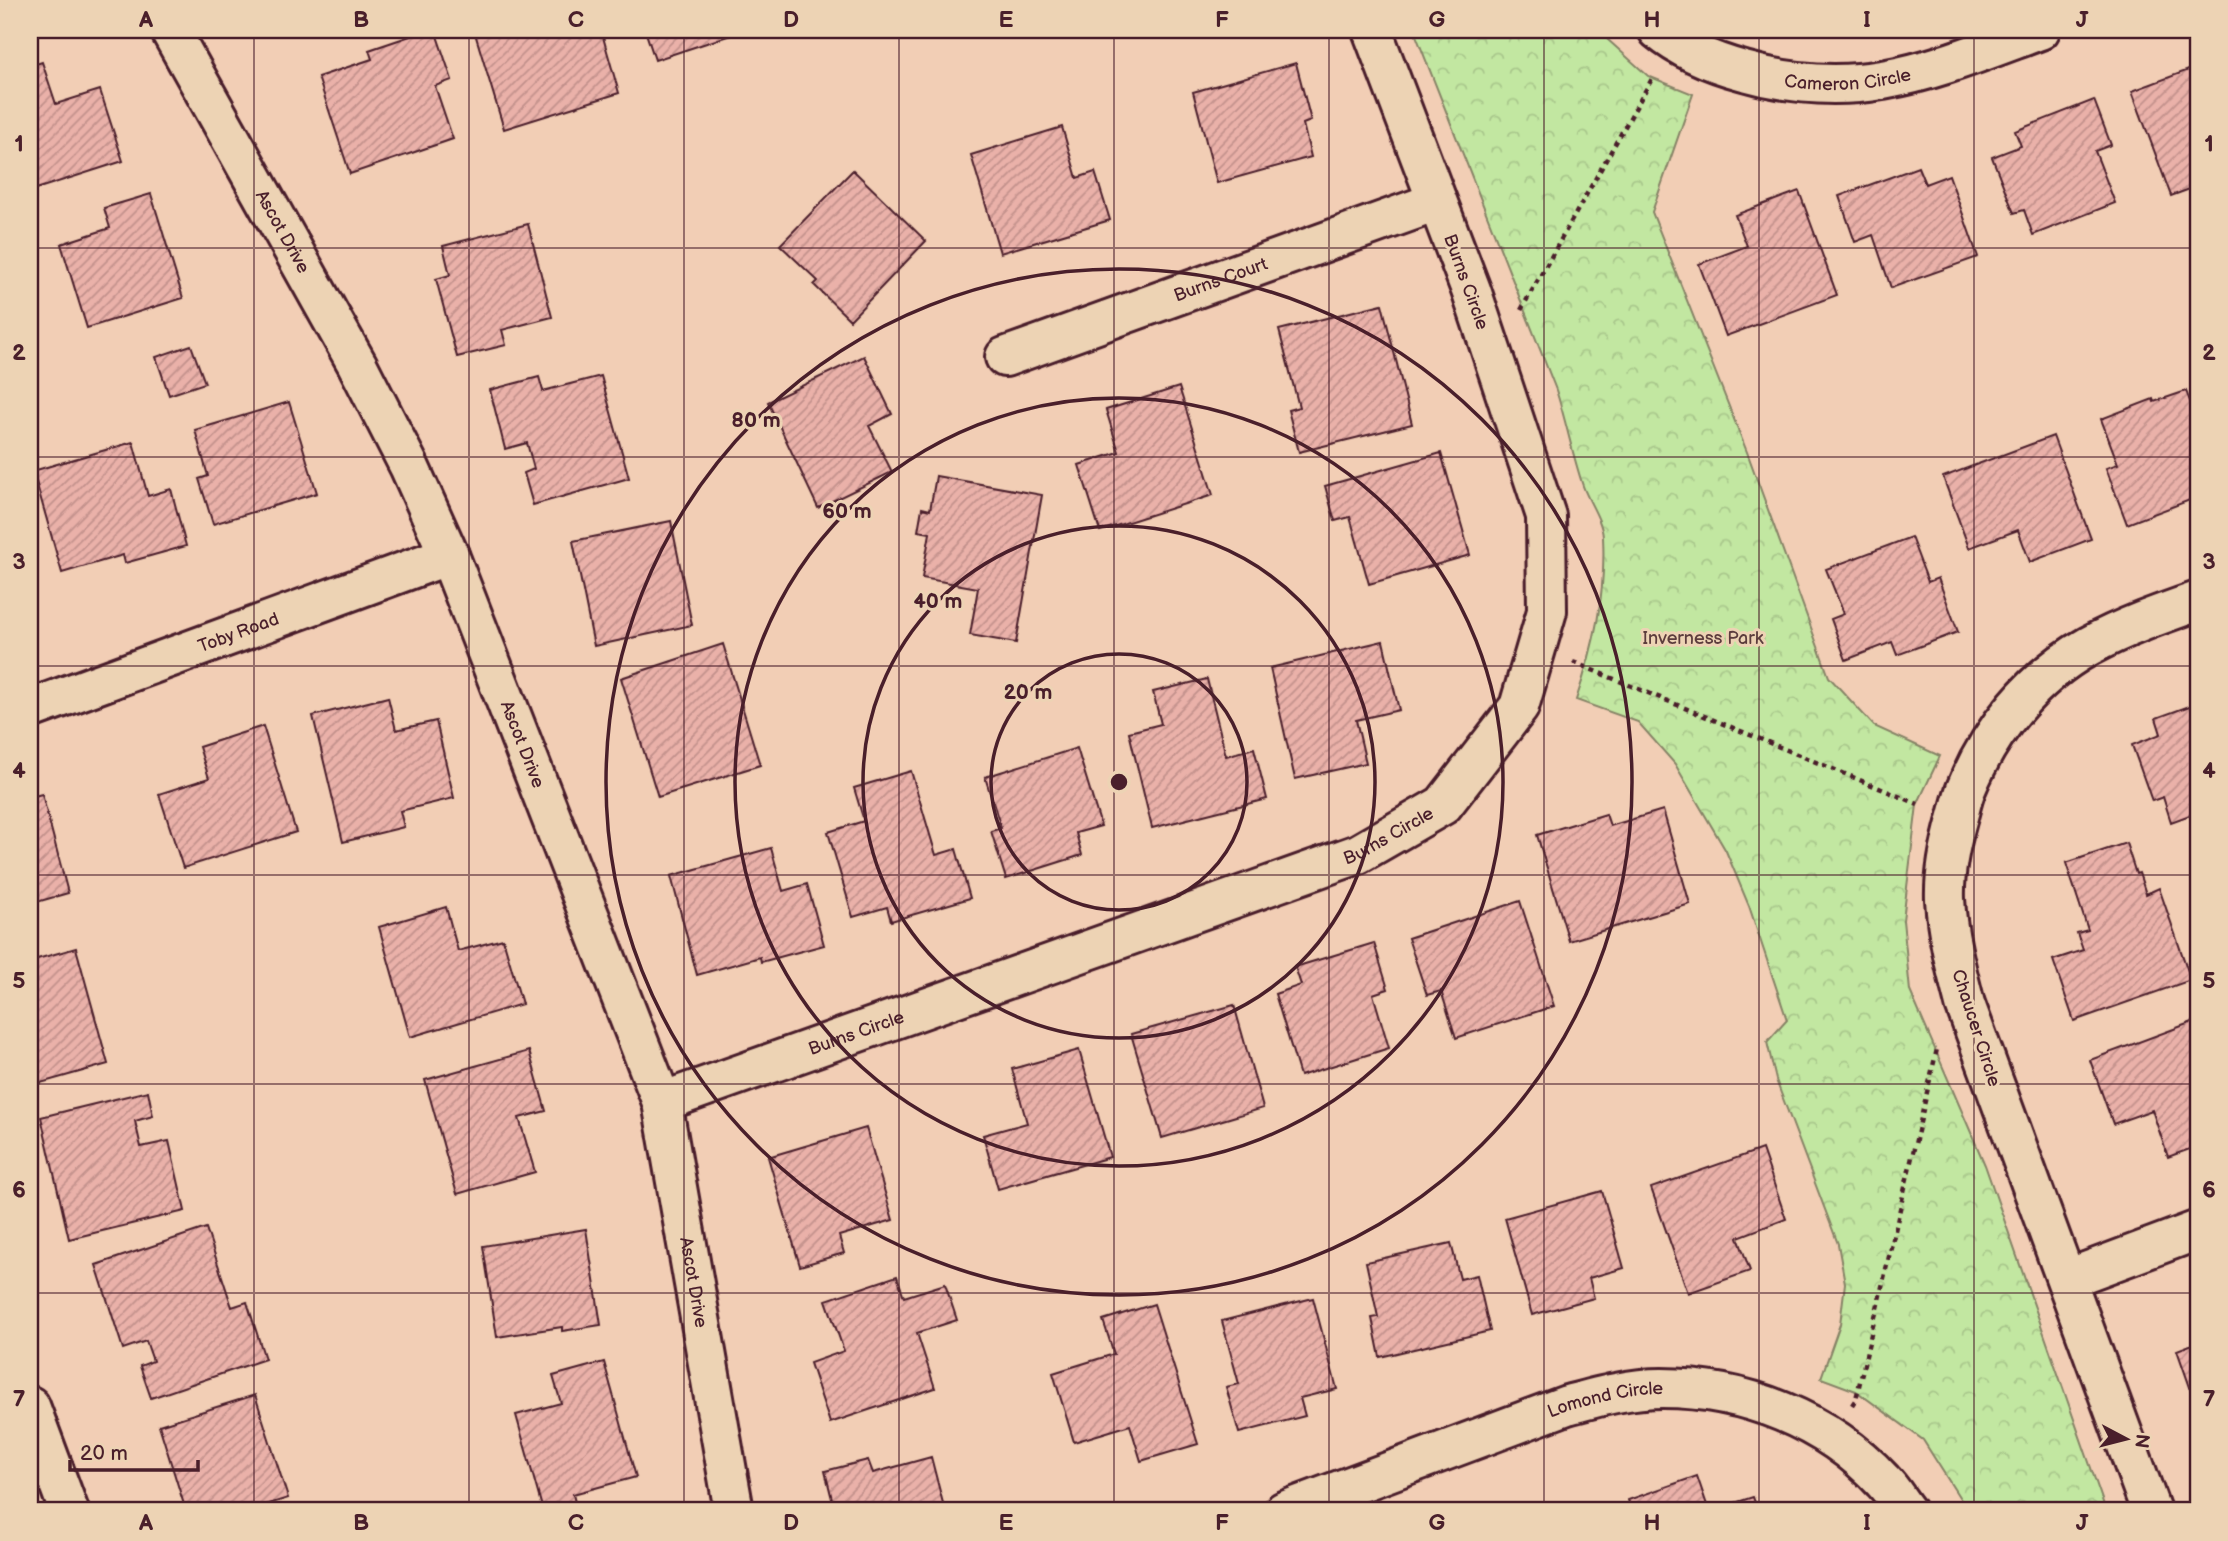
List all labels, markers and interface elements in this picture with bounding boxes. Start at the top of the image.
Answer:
text: A [138,6,154,34]
text: B [353,6,369,34]
text: C [568,6,584,34]
text: D [783,6,799,34]
text: E [999,6,1014,34]
text: F [1215,6,1229,34]
text: G [1429,6,1446,34]
text: H [1643,6,1661,34]
text: I [1863,6,1871,34]
text: J [2076,6,2089,34]
street label: Cameron Circle [1783,64,1913,95]
text: 1 [14,130,24,158]
text: 1 [2204,130,2214,158]
street label: Ascot Drive [251,186,315,277]
street label: Burns Circle [1439,231,1493,333]
street label: Burns Court [1171,253,1271,306]
text: 2 [12,339,26,367]
text: 2 [2202,339,2216,367]
text: 80 m [731,408,781,433]
text: 60 m [822,499,872,524]
text: 3 [12,548,26,576]
text: 3 [2202,548,2216,576]
text: 40 m [913,589,963,614]
street label: Toby Road [195,608,282,657]
park label: Inverness Park [1643,628,1764,649]
text: 20 m [1004,680,1052,705]
street label: Ascot Drive [496,698,549,791]
text: 4 [12,757,26,785]
text: 4 [2202,757,2216,785]
centre of rings [1107,770,1131,794]
street label: Burns Circle [1340,802,1437,869]
text: 5 [12,967,26,995]
street label: Chaucer Circle [1947,967,2005,1090]
text: 5 [2202,967,2216,995]
street label: Burns Circle [805,1006,907,1060]
text: 6 [12,1176,26,1204]
text: 6 [2202,1176,2216,1204]
street label: Ascot Drive [675,1235,712,1330]
street label: Lomond Circle [1544,1377,1663,1422]
text: 7 [13,1385,26,1413]
text: 7 [2203,1385,2216,1413]
north arrow [2092,1404,2162,1474]
scale bar [70,1429,198,1473]
text: N [2129,1432,2154,1449]
text: 20 m [80,1441,128,1466]
text: A [138,1509,154,1537]
text: B [353,1509,369,1537]
text: C [568,1509,584,1537]
text: D [783,1509,799,1537]
text: E [999,1509,1014,1537]
text: F [1215,1509,1229,1537]
text: G [1429,1509,1446,1537]
text: H [1643,1509,1661,1537]
text: I [1863,1509,1871,1537]
text: J [2076,1509,2089,1537]

